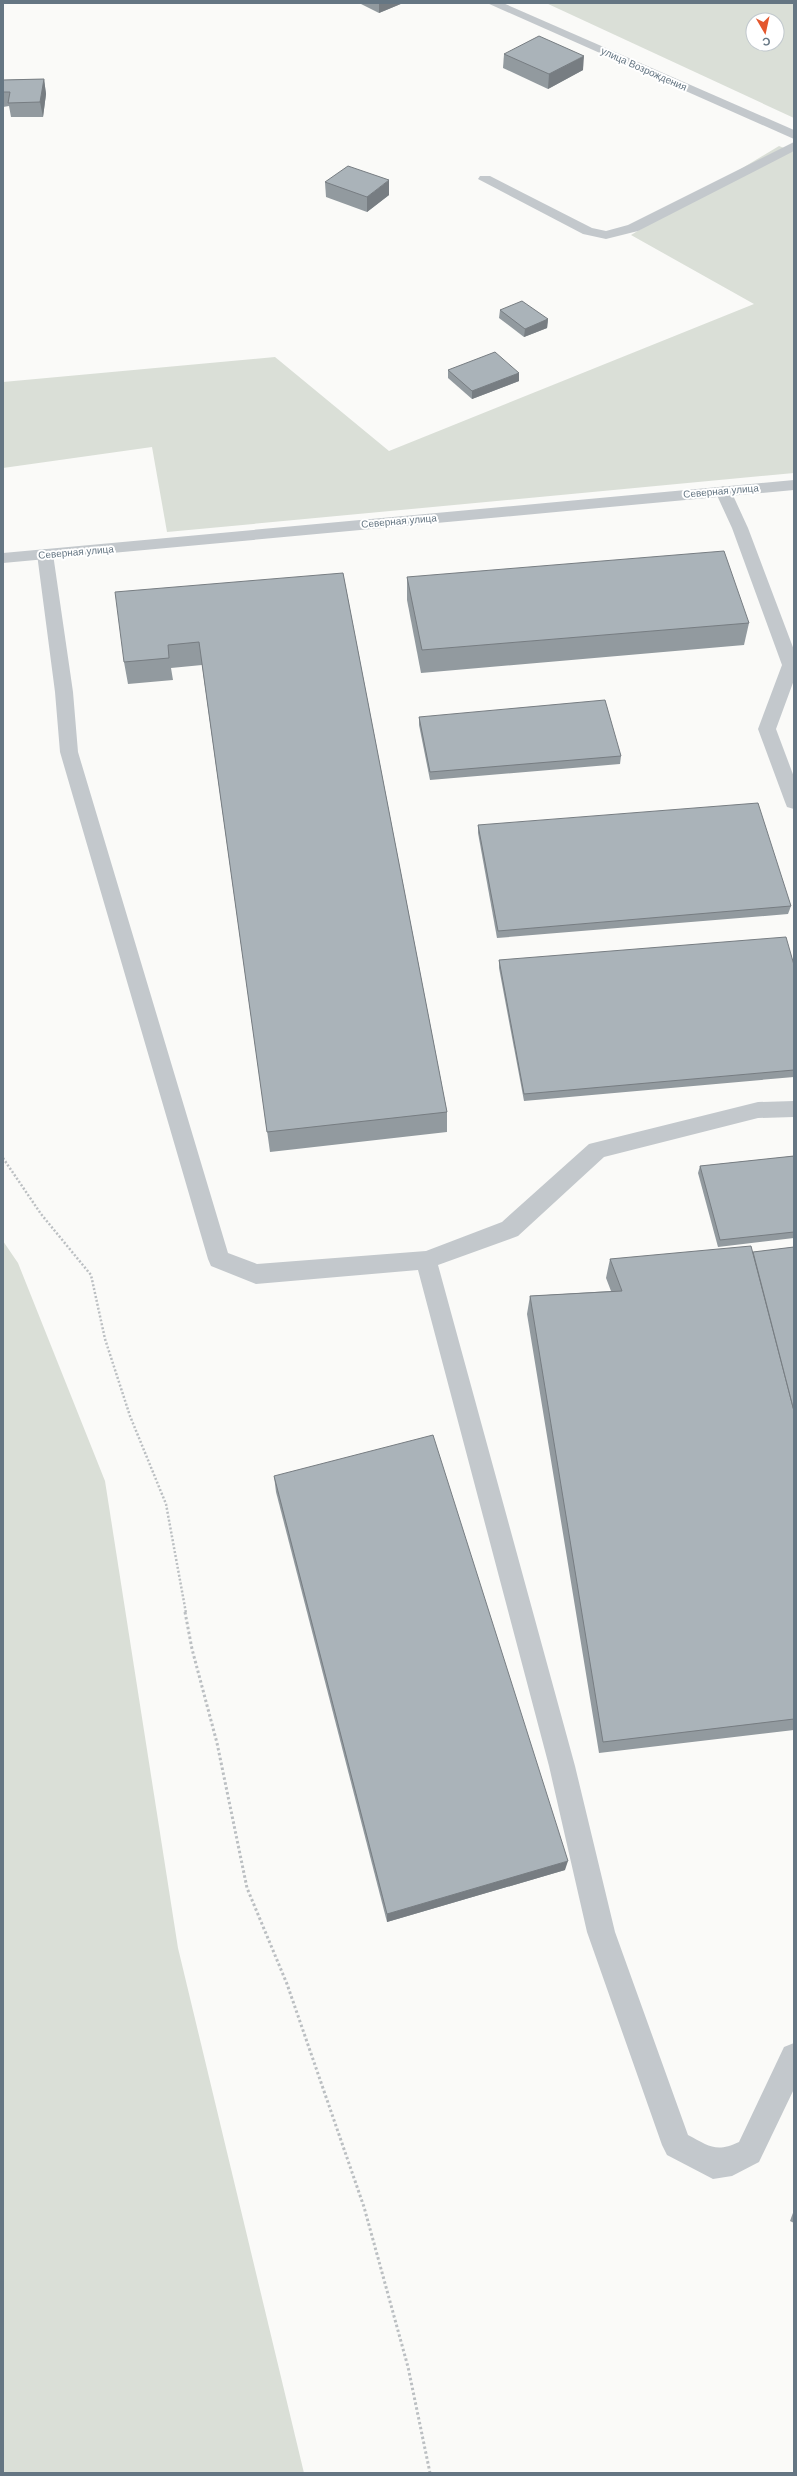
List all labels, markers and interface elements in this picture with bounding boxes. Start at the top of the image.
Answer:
north arrow [745,12,785,52]
text: С [762,35,771,48]
street label: улица Возрождения [599,45,689,93]
street label: Северная улица [683,482,760,500]
street label: Северная улица [361,512,438,530]
street label: Северная улица [38,543,115,561]

